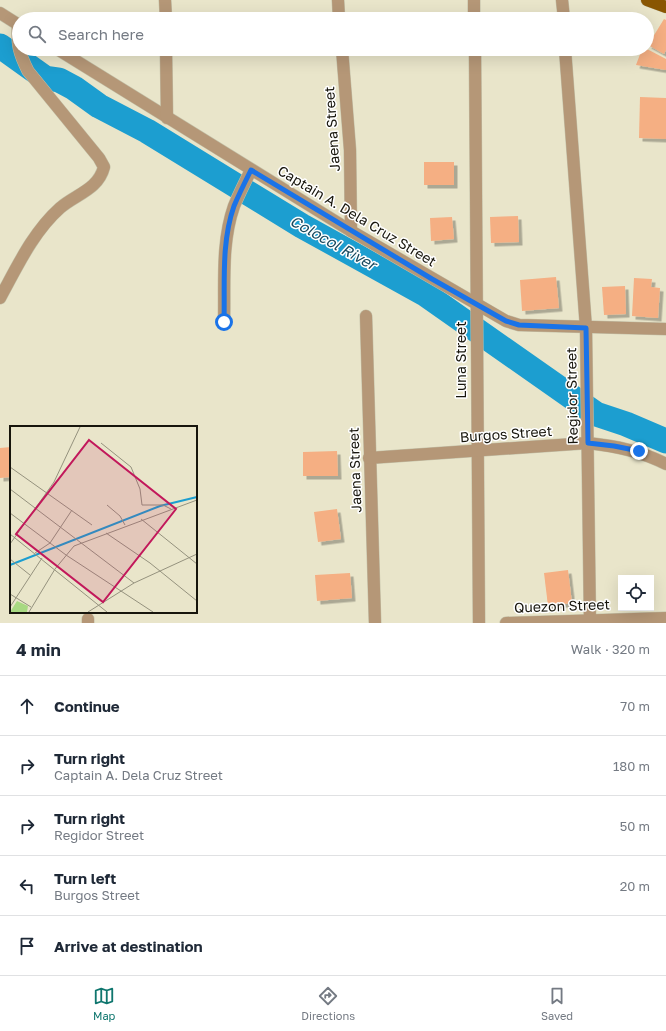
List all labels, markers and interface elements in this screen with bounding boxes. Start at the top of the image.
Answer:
search box [12,12,654,56]
icon: search [26,23,48,45]
text: Search here [58,25,144,43]
street label: Jaena Street [320,86,343,172]
street label: Captain A. Dela Cruz Street [275,161,440,270]
water label: Colocol River [287,211,381,274]
route start [215,313,233,331]
street label: Luna Street [452,321,469,399]
street label: Regidor Street [562,347,581,445]
street label: Burgos Street [459,422,553,445]
inset map [10,426,197,613]
street label: Jaena Street [345,427,364,513]
route end [630,442,648,460]
map controls [618,575,654,611]
button: locate [618,575,654,611]
street label: Quezon Street [514,595,610,616]
text: 4 min [16,639,61,660]
text: Walk · 320 m [571,641,650,657]
icon: ahead [16,695,38,717]
text: Continue [54,697,120,715]
text: 70 m [620,698,650,714]
text: Turn right [54,749,125,767]
icon: right [16,755,38,777]
text: 180 m [613,758,650,774]
text: Captain A. Dela Cruz Street [54,767,223,783]
text: Turn right [54,809,125,827]
icon: right [16,815,38,837]
text: 50 m [620,818,650,834]
text: Regidor Street [54,827,144,843]
text: Turn left [54,869,116,887]
icon: left [16,875,38,897]
text: 20 m [620,878,650,894]
text: Burgos Street [54,887,140,903]
icon: arrive [16,935,38,957]
text: Arrive at destination [54,937,203,955]
tab: Map [93,985,115,1022]
tab: Directions [301,985,355,1022]
tab: Saved [541,985,573,1022]

